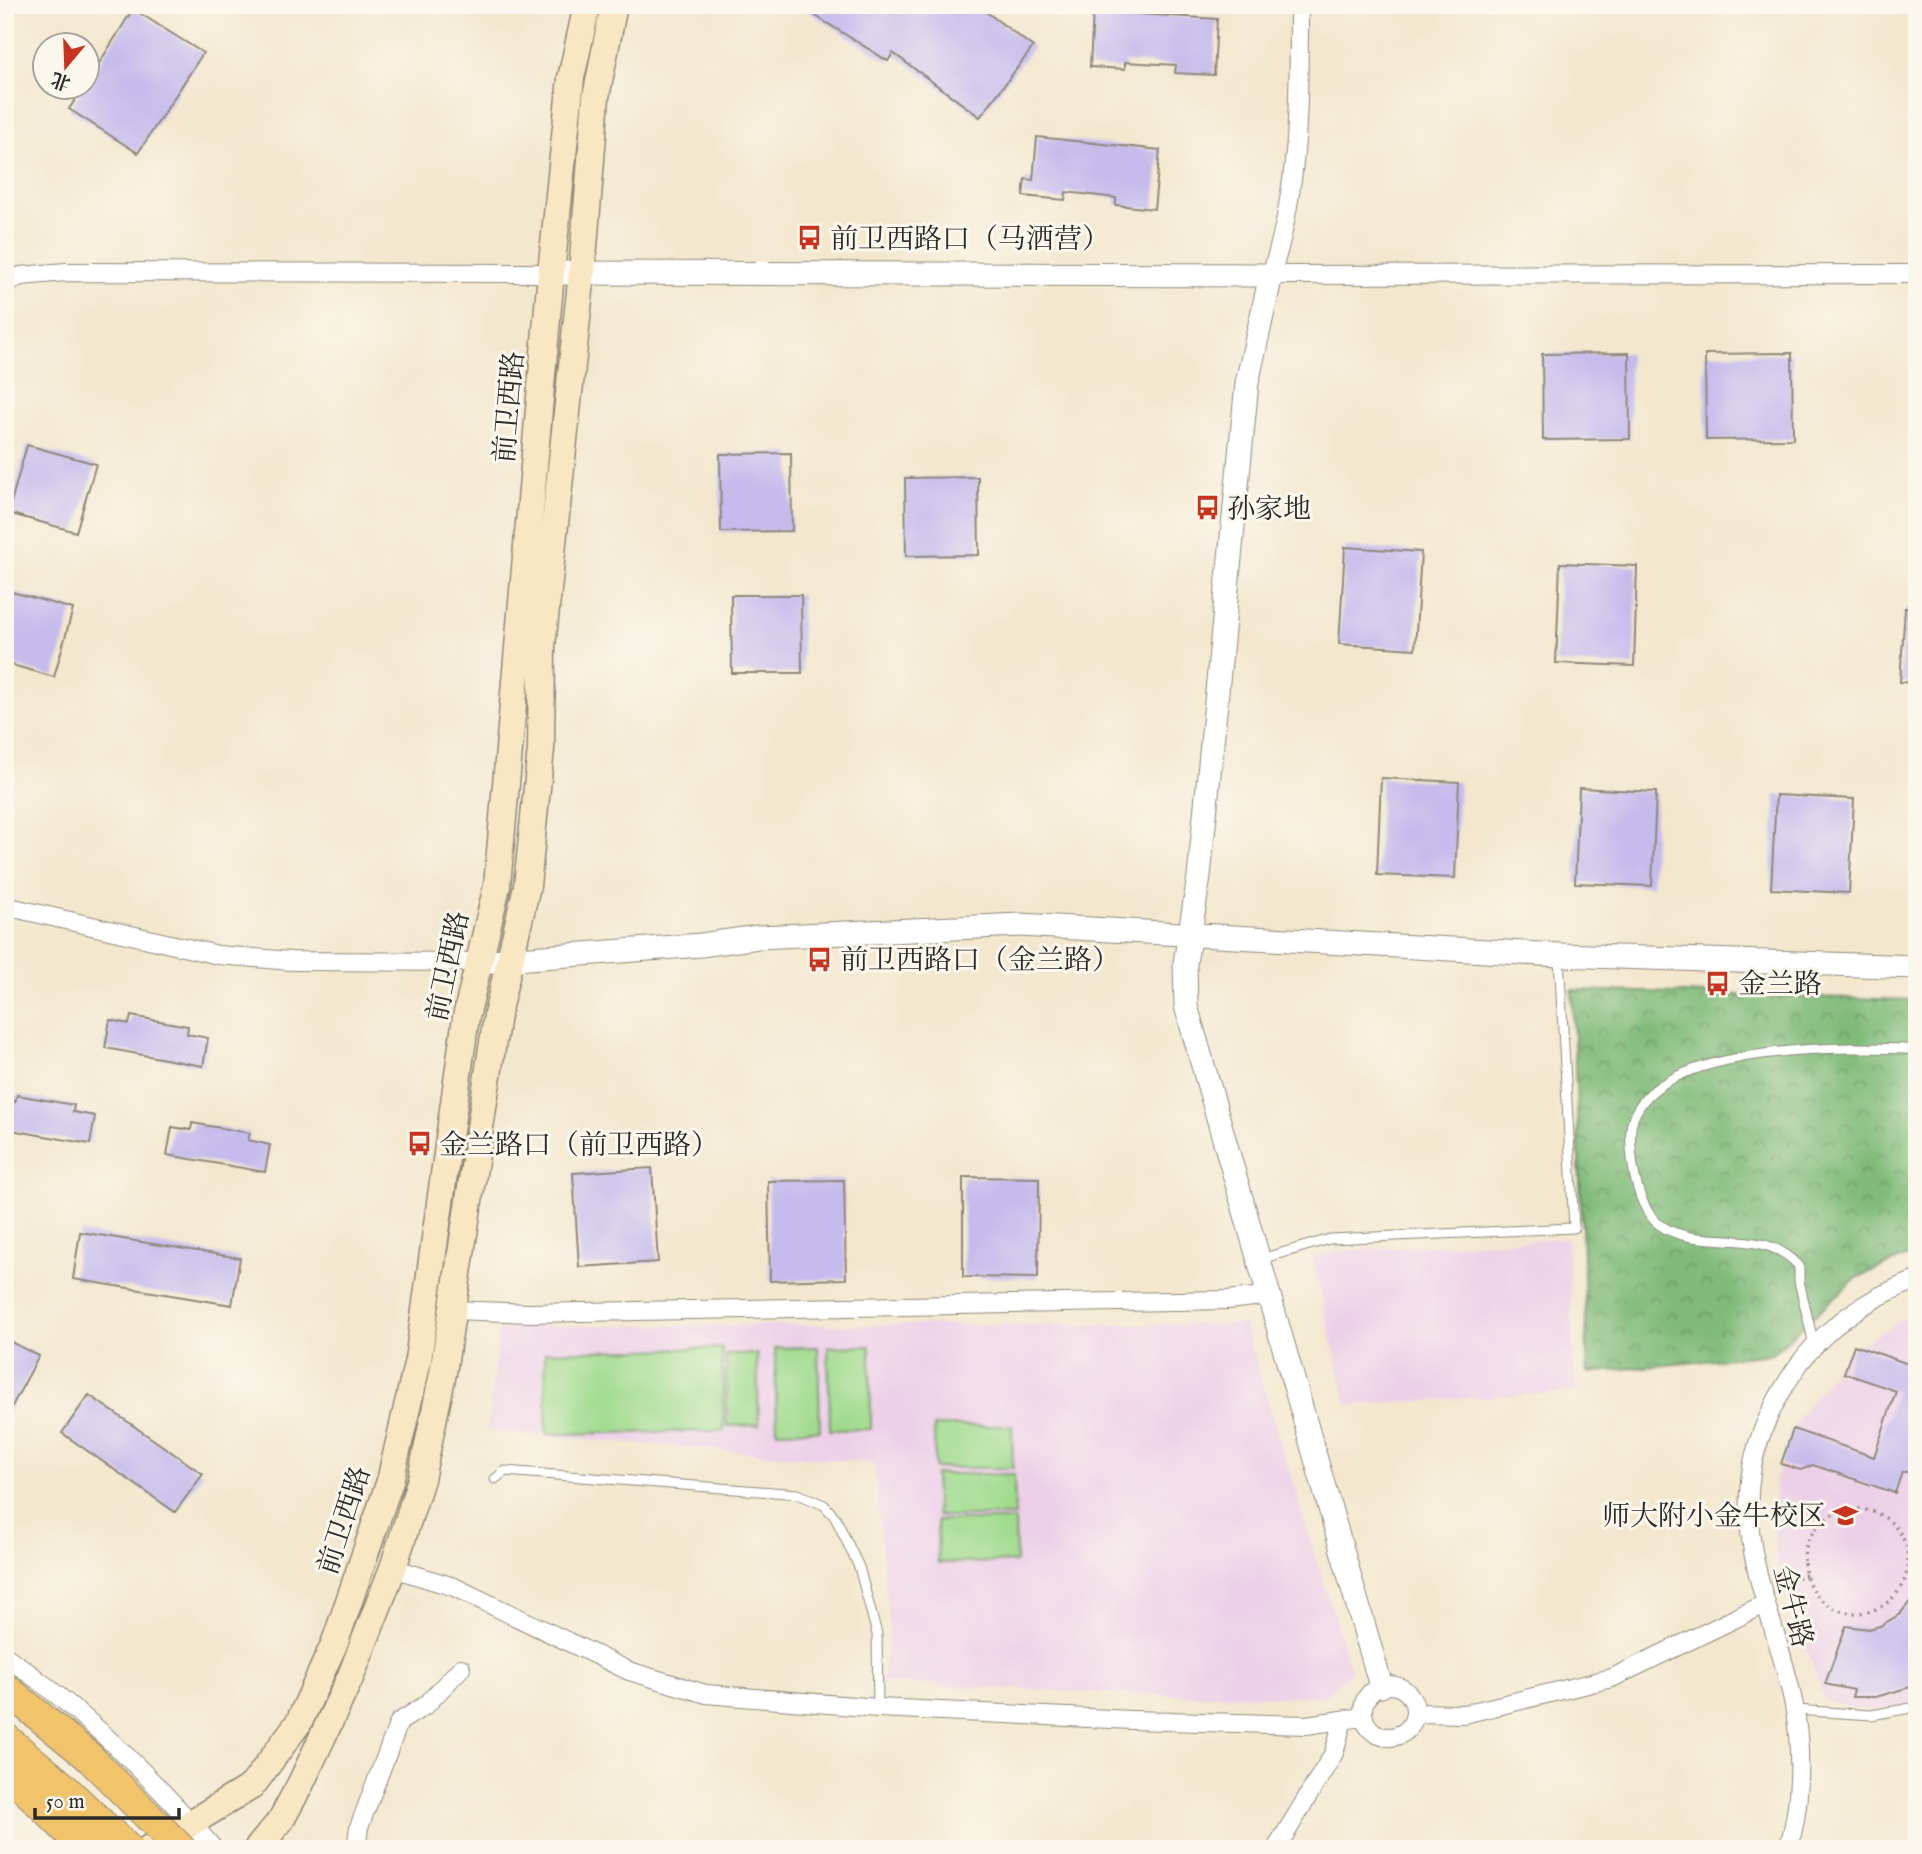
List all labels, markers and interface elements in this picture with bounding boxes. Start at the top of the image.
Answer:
north arrow [32,32,102,102]
text: 北 [48,66,74,95]
place label: 前卫西路口（马洒营） [830,223,1110,258]
bus stop icon: 前卫西路口（马洒营） [796,224,824,252]
street label: 前卫西路 [488,350,533,465]
place label: 孙家地 [1227,493,1311,528]
bus stop icon: 孙家地 [1193,494,1221,522]
street label: 前卫西路 [421,908,478,1025]
place label: 前卫西路口（金兰路） [840,944,1120,979]
bus stop icon: 前卫西路口（金兰路） [806,945,834,973]
place label: 金兰路 [1738,968,1822,1003]
bus stop icon: 金兰路 [1704,969,1732,997]
place label: 金兰路口（前卫西路） [439,1129,719,1164]
bus stop icon: 金兰路口（前卫西路） [405,1130,433,1158]
street label: 前卫西路 [311,1462,379,1579]
place label: 师大附小金牛校区 [1602,1500,1826,1535]
school or university icon: 师大附小金牛校区 [1832,1501,1860,1529]
street label: 金牛路 [1764,1562,1819,1652]
scale bar [35,1777,178,1821]
text: 50 m [46,1789,85,1816]

